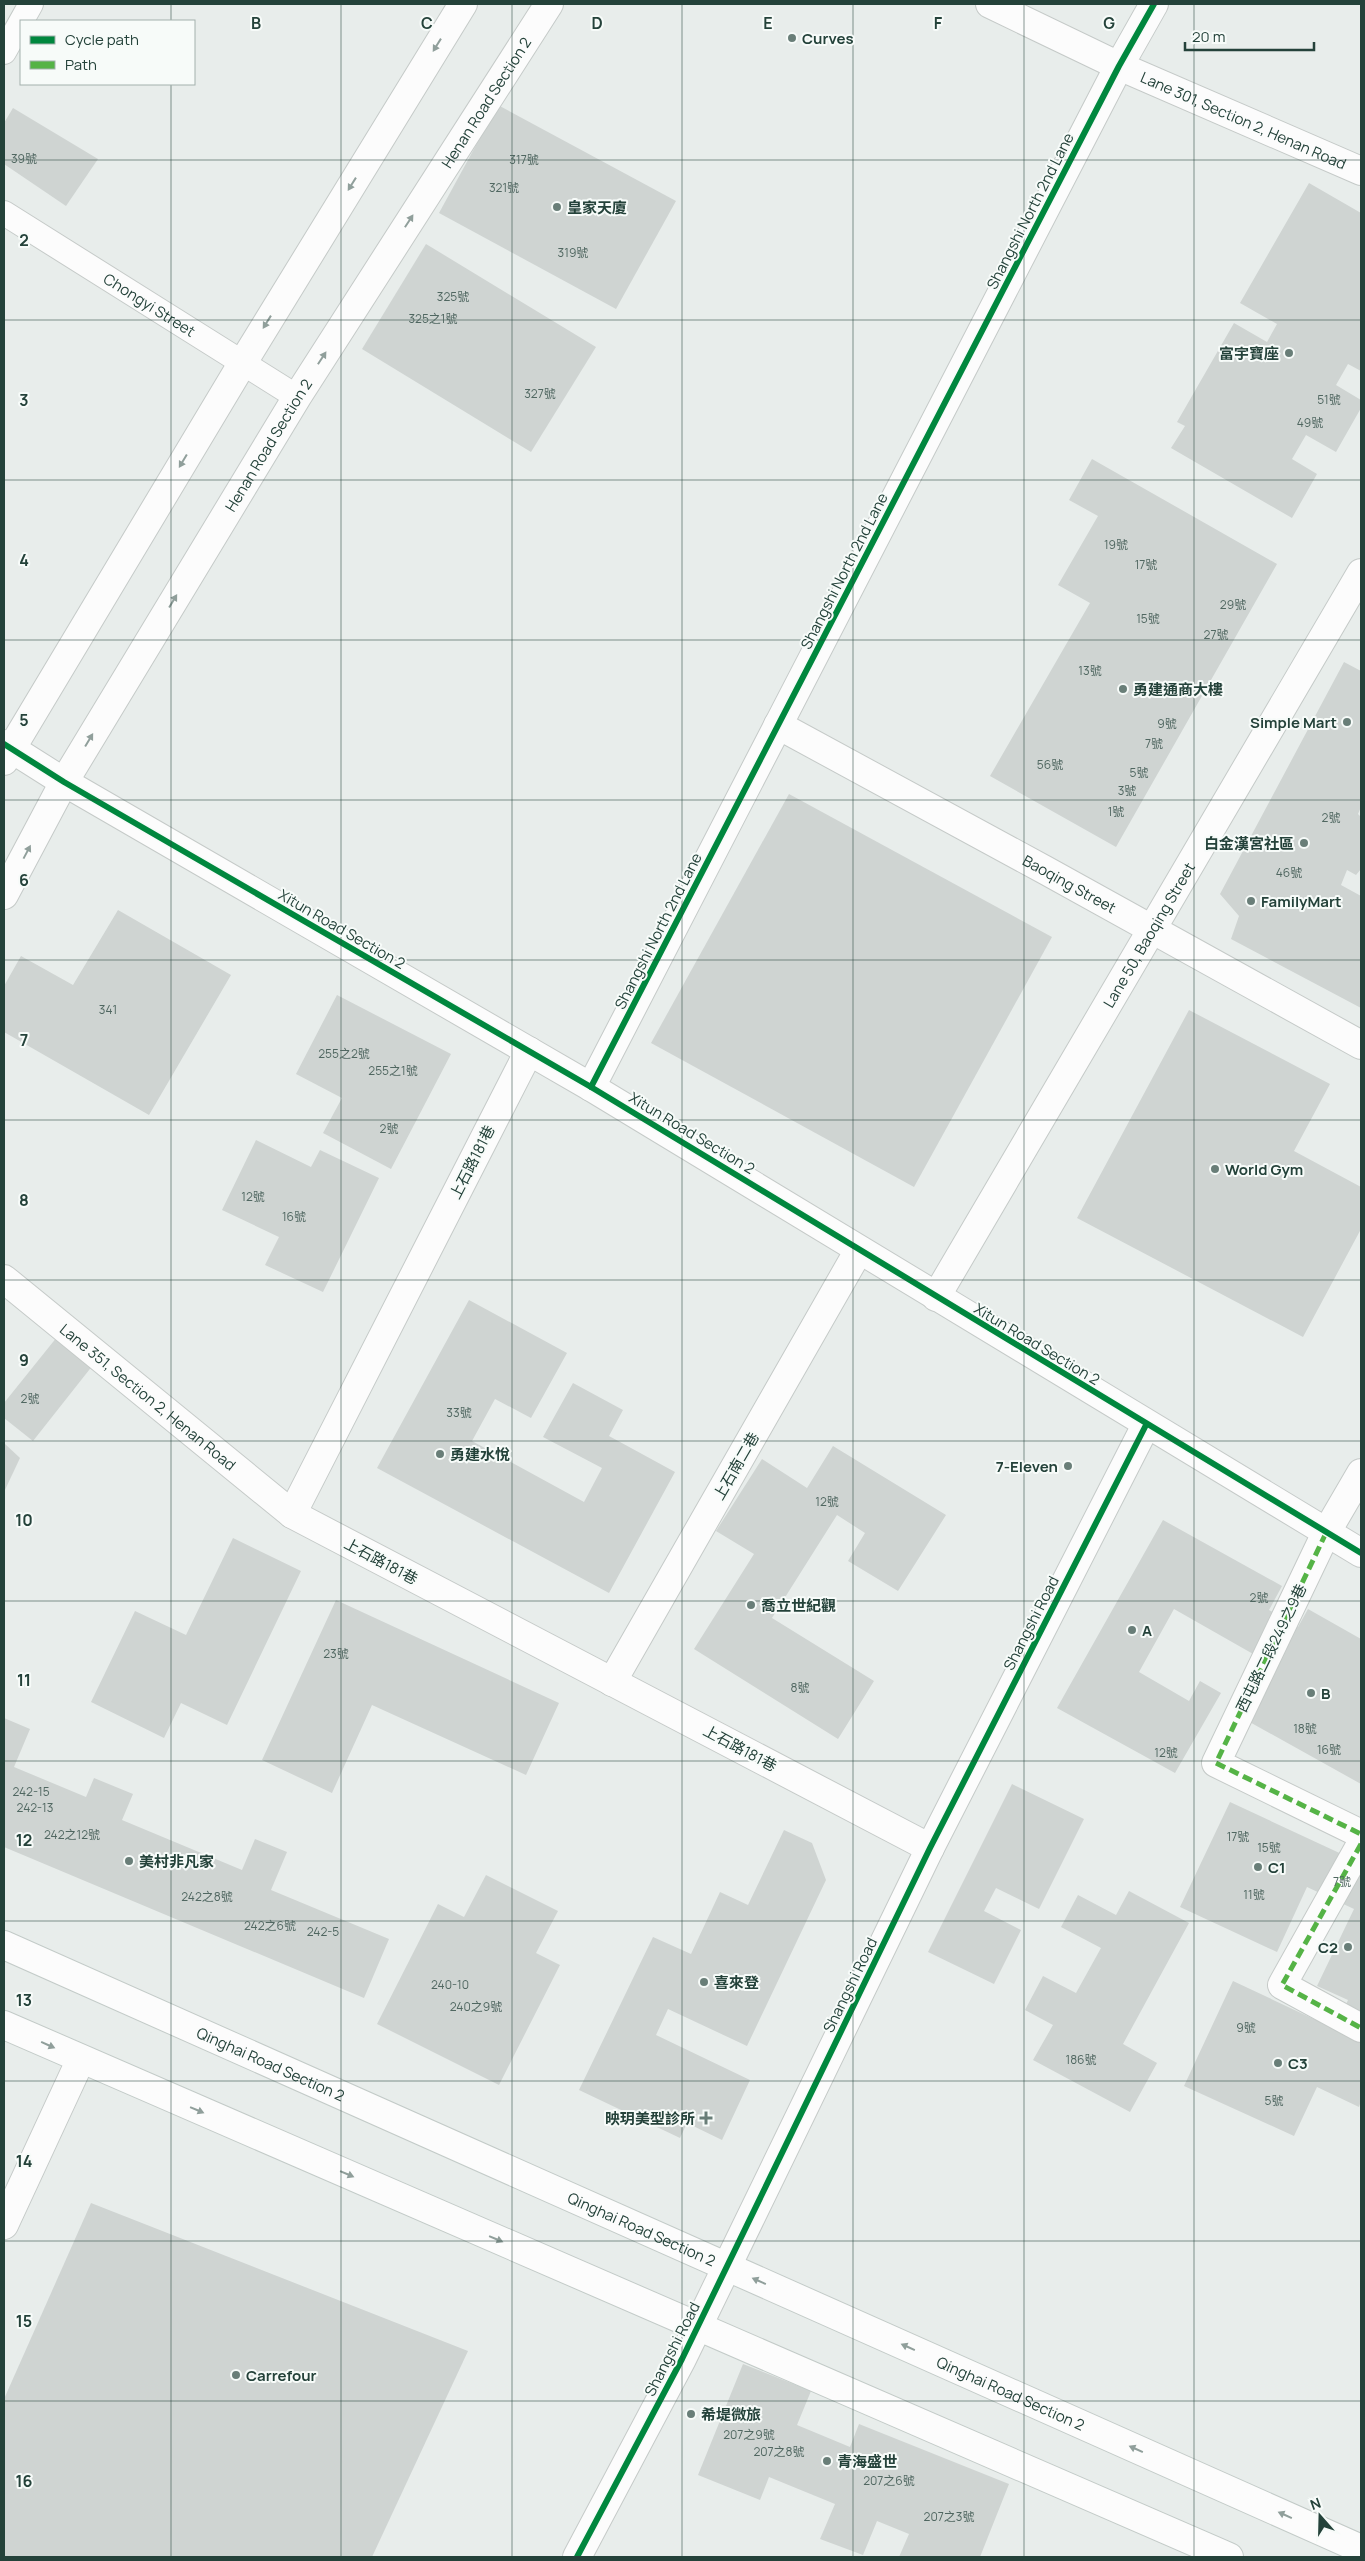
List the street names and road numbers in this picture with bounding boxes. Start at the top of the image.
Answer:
street label: Henan Road Section 2 [436,33,536,172]
street label: Lane 301, Section 2, Henan Road [1138,66,1350,174]
street label: Shangshi North 2nd Lane [981,129,1079,293]
street label: Chongyi Street [100,268,200,341]
street label: Henan Road Section 2 [220,375,317,515]
street label: Shangshi North 2nd Lane [795,489,893,653]
street label: Shangshi North 2nd Lane [609,849,707,1013]
street label: Baoqing Street [1019,849,1120,918]
street label: Lane 50, Baoqing Street [1098,858,1199,1011]
street label: Xitun Road Section 2 [275,884,409,974]
street label: Xitun Road Section 2 [625,1087,759,1179]
street label: 上石路181巷 [444,1121,500,1203]
street label: Xitun Road Section 2 [970,1298,1104,1390]
street label: Lane 351, Section 2, Henan Road [56,1318,241,1475]
street label: 上石南二巷 [708,1428,764,1504]
street label: 上石路181巷 [341,1533,421,1589]
street label: Shangshi Road [998,1572,1064,1674]
street label: 西屯路二段249之9巷 [1231,1580,1311,1716]
street label: 上石路181巷 [700,1720,780,1776]
street label: Shangshi Road [818,1934,882,2036]
street label: Qinghai Road Section 2 [194,2022,348,2106]
street label: Qinghai Road Section 2 [564,2187,719,2271]
street label: Shangshi Road [639,2298,705,2400]
street label: Qinghai Road Section 2 [934,2351,1088,2435]

